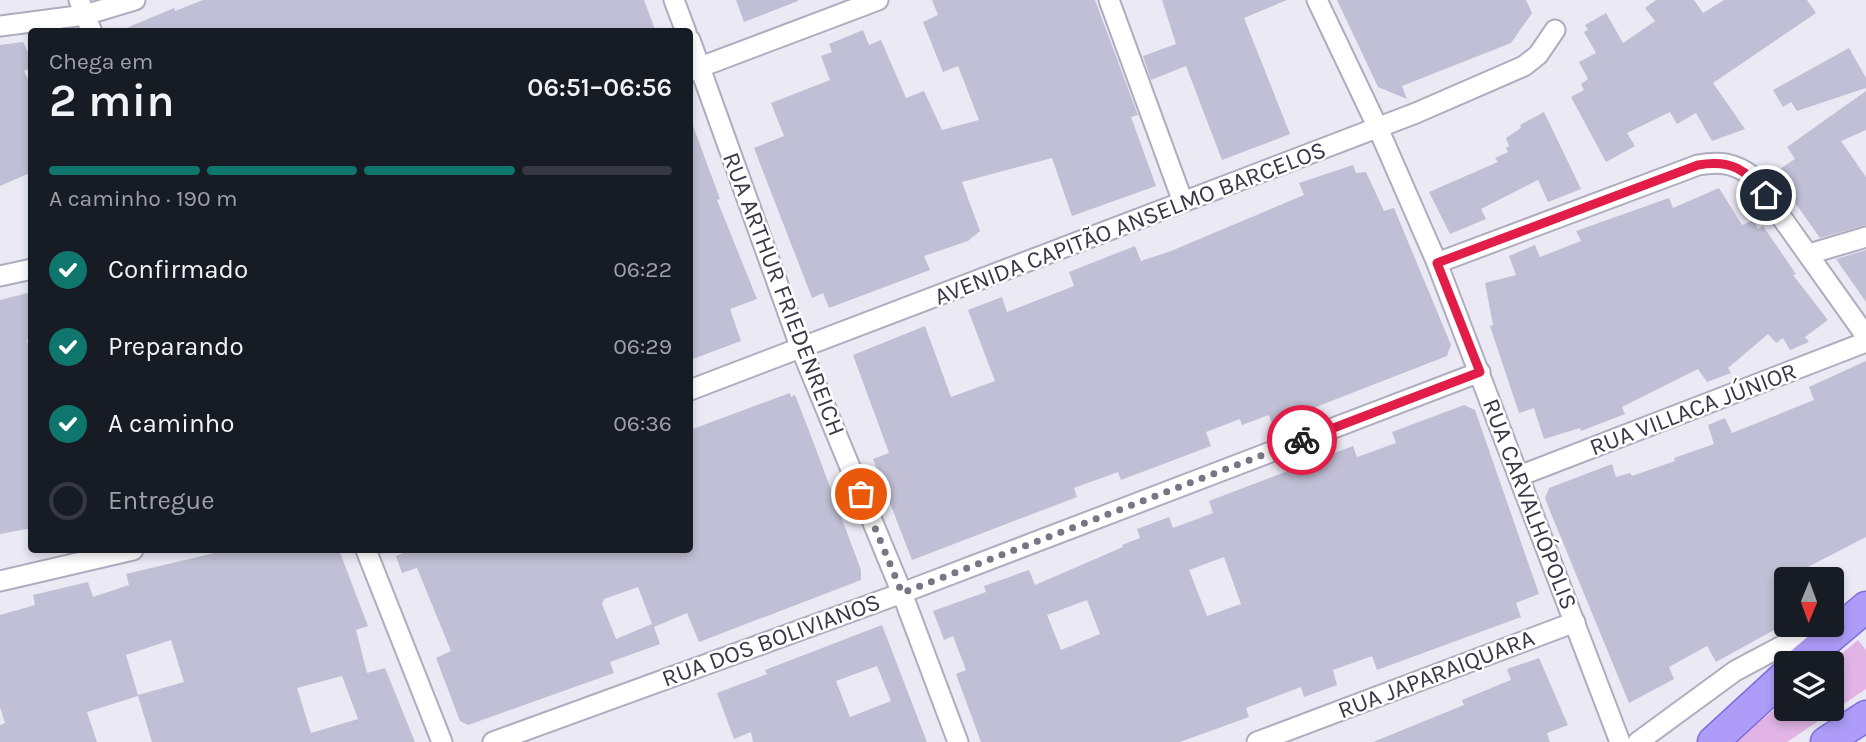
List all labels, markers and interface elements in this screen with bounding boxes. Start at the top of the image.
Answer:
text: Chega em [49,48,153,75]
text: 06:51–06:56 [527,72,672,103]
text: 2 min [49,74,175,128]
street label: AVENIDA CAPITÃO ANSELMO BARCELOS [930,135,1330,311]
street label: RUA ARTHUR FRIEDENREICH [717,148,851,440]
pin [1736,165,1796,225]
icon: home [1747,176,1785,214]
text: A caminho · 190 m [49,185,238,212]
icon: check [49,251,87,289]
text: Confirmado [108,254,248,285]
text: 06:22 [613,256,672,283]
icon: check [49,328,87,366]
text: Preparando [108,331,244,362]
text: 06:29 [613,333,672,360]
street label: RUA VILLACA JÚNIOR [1585,356,1800,461]
street label: RUA CARVALHÓPOLIS [1477,395,1583,613]
icon: check [49,405,87,443]
courier [1267,405,1337,475]
text: A caminho [108,408,235,439]
text: 06:36 [613,410,672,437]
icon: bike [1283,421,1321,459]
pin [831,464,891,524]
icon: bag [842,475,880,513]
text: Entregue [108,485,215,516]
north arrow [1774,567,1844,637]
map controls [1774,567,1844,721]
street label: RUA DOS BOLIVIANOS [658,587,884,693]
street label: RUA JAPARAIQUARA [1334,624,1538,724]
button: layers [1774,651,1844,721]

